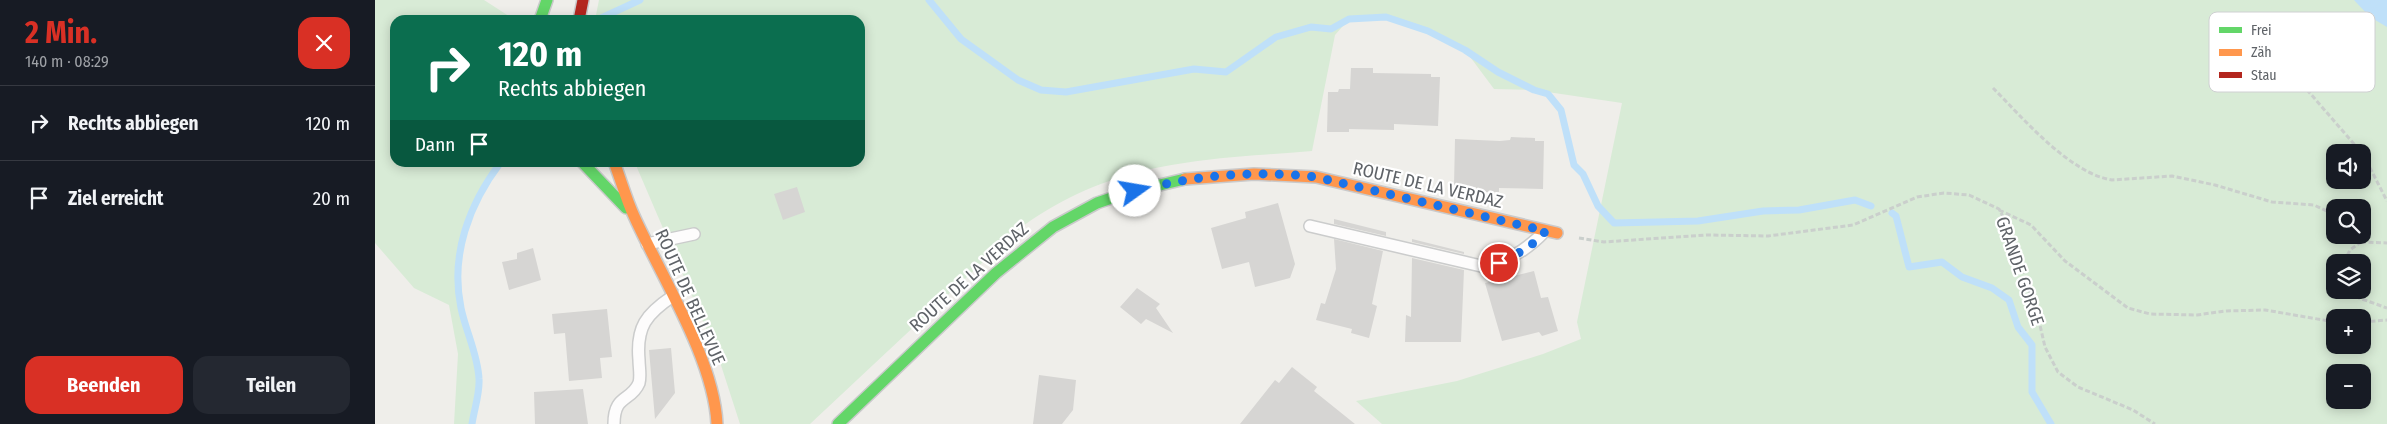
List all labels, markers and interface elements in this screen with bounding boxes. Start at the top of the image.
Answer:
legend [2209,12,2375,92]
text: 2 Min. [25,15,97,51]
button: close [298,17,350,69]
text: Frei [2251,22,2272,39]
text: 120 m [498,33,582,75]
icon: right [415,35,480,100]
text: Zäh [2251,44,2272,61]
text: 140 m · 08:29 [25,52,109,71]
text: Stau [2251,67,2277,84]
text: Rechts abbiegen [498,75,646,102]
icon: right [25,109,53,137]
text: Rechts abbiegen [68,112,198,135]
text: 120 m [305,112,350,135]
icon: arrive [465,130,493,158]
text: Dann [415,133,455,156]
map controls [2326,144,2371,409]
button: sound [2326,144,2371,189]
street label: ROUTE DE LA VERDAZ [1351,157,1505,213]
position arrow [1108,164,1160,216]
icon: arrive [25,184,53,212]
text: Ziel erreicht [68,187,164,210]
text: 20 m [313,187,350,210]
button: search [2326,199,2371,244]
street label: GRANDE GORGE [1991,214,2049,328]
street label: ROUTE DE LA VERDAZ [905,218,1033,336]
street label: ROUTE DE BELLEVUE [650,226,730,368]
pin [1478,242,1520,284]
icon: arrive [1485,249,1513,277]
button: layers [2326,254,2371,299]
button: + [2326,309,2371,354]
button: Beenden [25,356,183,414]
button: Teilen [193,356,350,414]
button: − [2326,364,2371,409]

